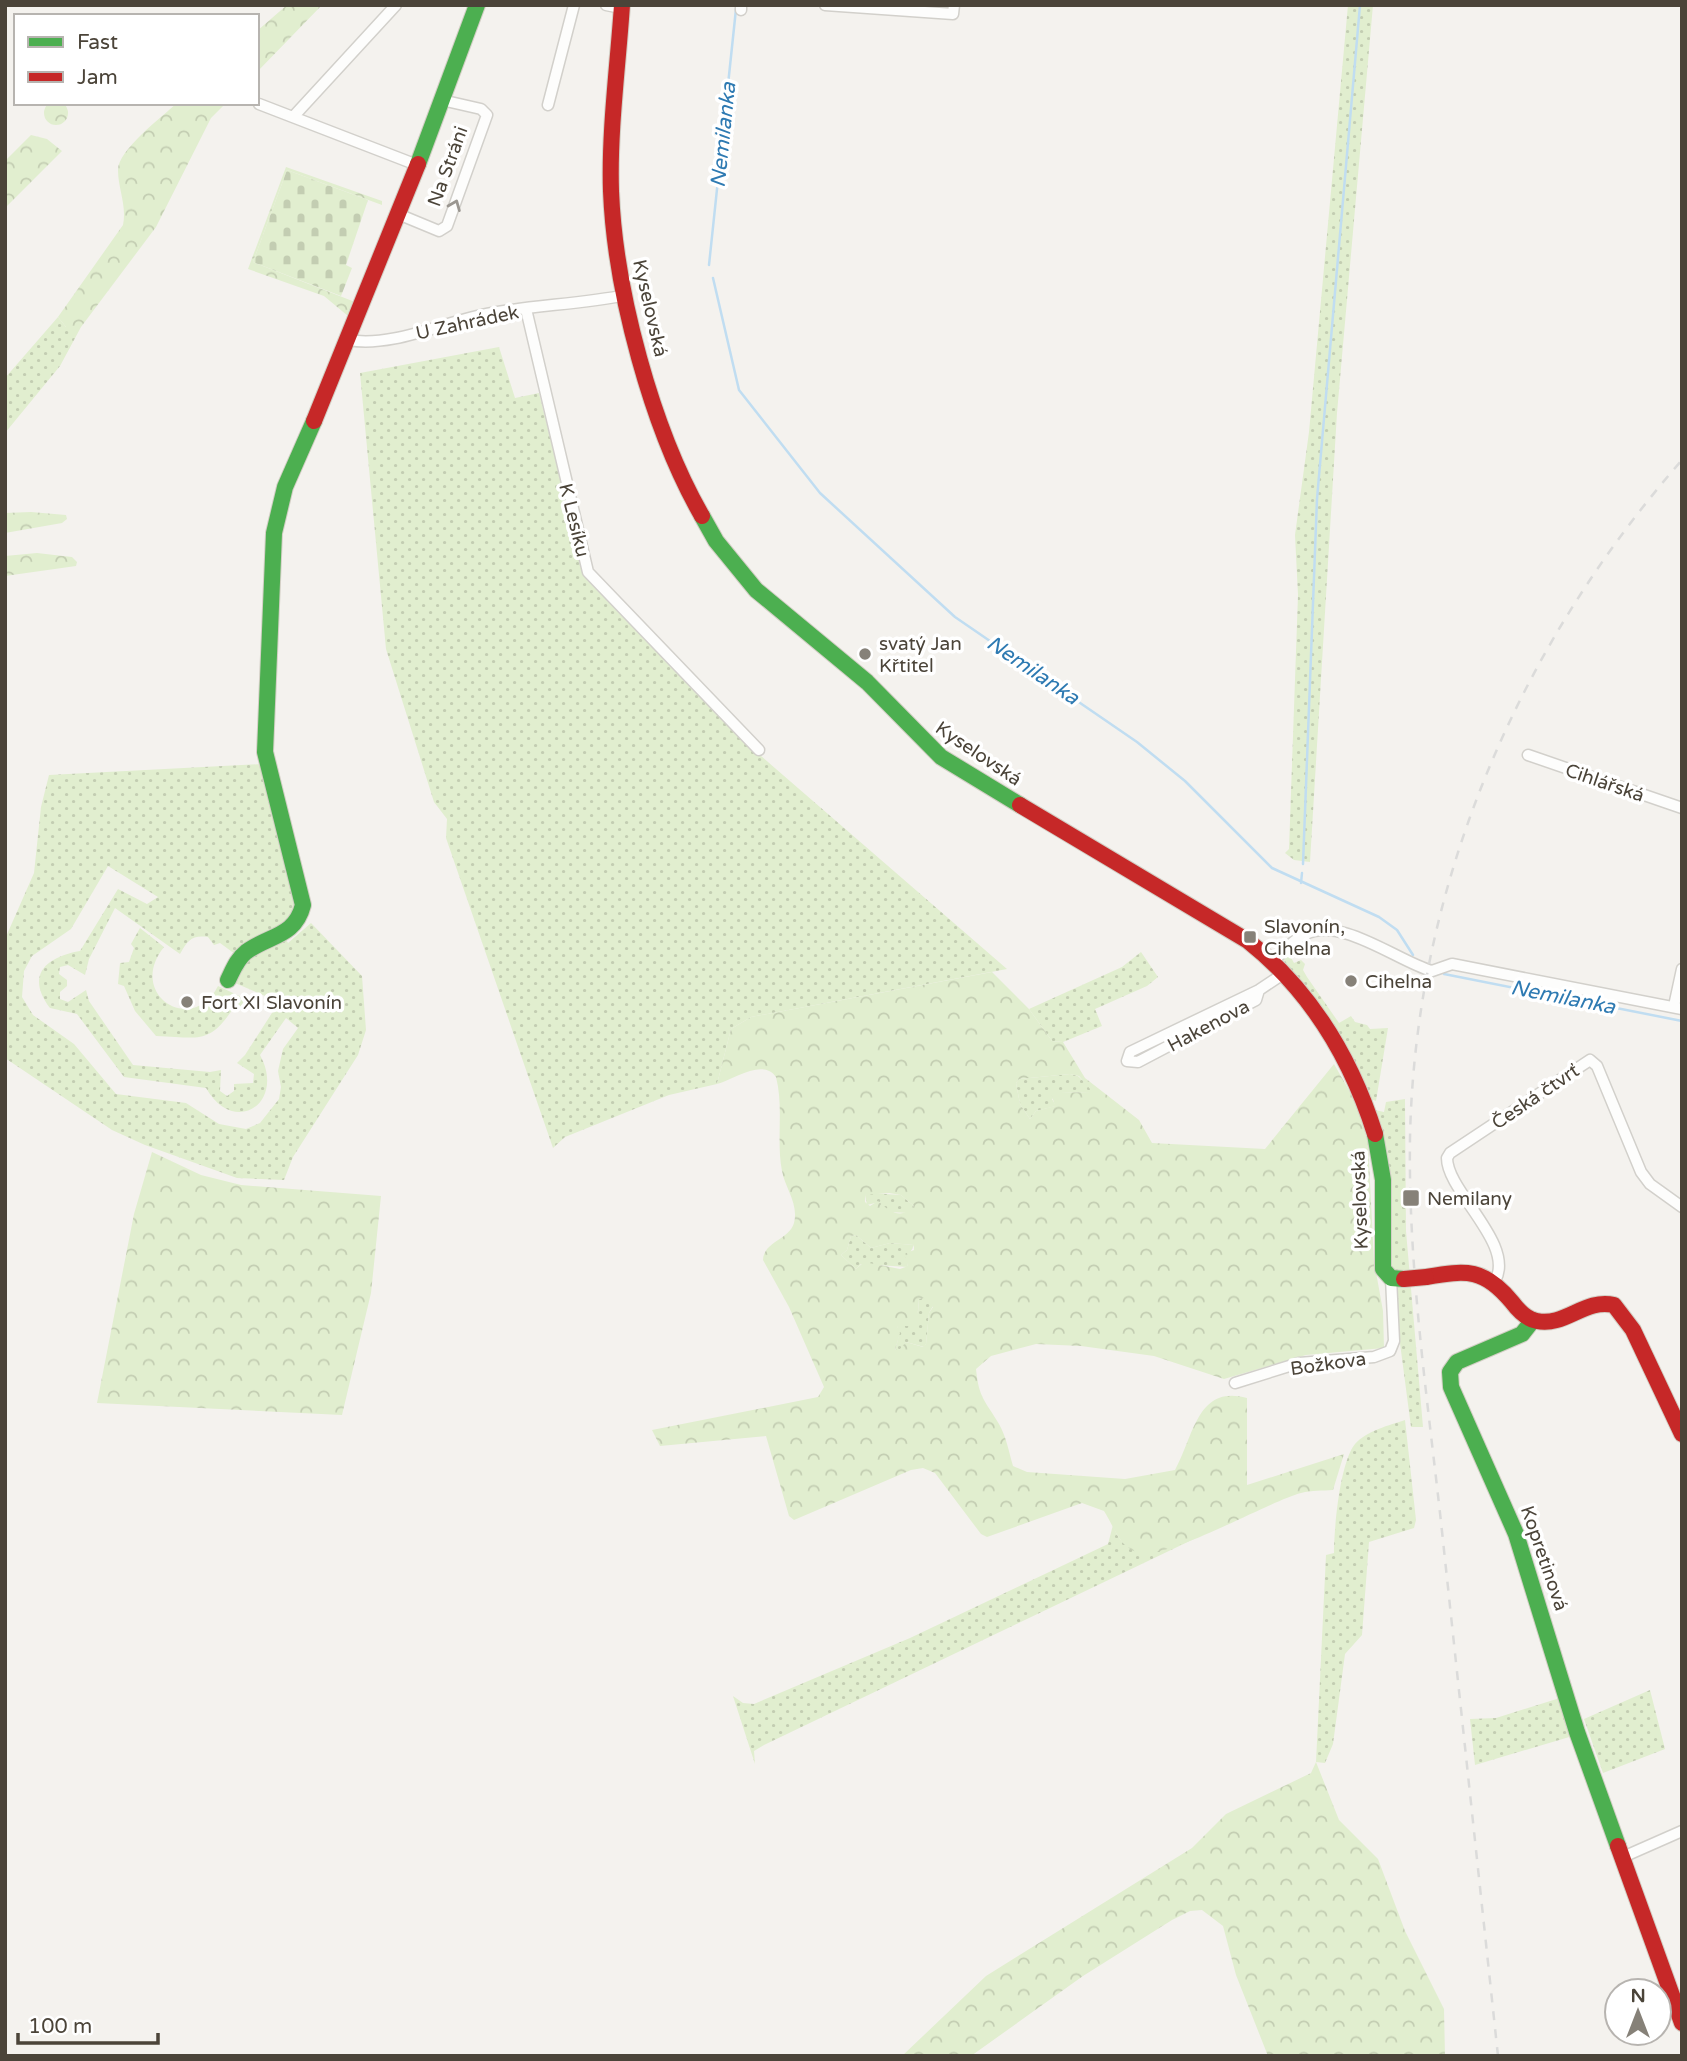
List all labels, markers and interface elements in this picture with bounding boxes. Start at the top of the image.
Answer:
legend [14,14,259,105]
text: Fast [77,30,118,55]
text: Jam [77,65,118,90]
water label: Nemilanka [706,80,742,189]
street label: Na Stráni [423,123,473,209]
one-way arrow [447,200,461,212]
street label: Kyselovská [628,258,672,359]
street label: U Zahrádek [414,301,521,345]
street label: K Lesíku [554,481,594,559]
water label: Nemilanka [982,630,1085,711]
place label: svatý Jan Křtitel [879,633,962,677]
marker: svatý Jan Křtitel [857,646,873,662]
street label: Kyselovská [931,717,1026,791]
street label: Cihlářská [1562,759,1647,807]
place label: Slavonín, Cihelna [1264,916,1345,960]
marker: Slavonín, Cihelna [1242,929,1258,945]
place label: Cihelna [1365,971,1432,993]
marker: Cihelna [1343,973,1359,989]
water label: Nemilanka [1509,975,1618,1020]
place label: Fort XI Slavonín [201,992,342,1014]
marker: Fort XI Slavonín [179,994,195,1010]
street label: Hakenova [1164,995,1253,1057]
street label: Česká čtvrť [1488,1060,1583,1134]
street label: Kyselovská [1347,1150,1373,1250]
marker: Nemilany [1401,1188,1421,1208]
place label: Nemilany [1427,1188,1512,1210]
street label: Božkova [1289,1348,1367,1380]
street label: Kopretinová [1516,1503,1572,1614]
north arrow [1603,1977,1673,2047]
text: N [1630,1985,1646,2007]
scale bar [18,2002,158,2046]
text: 100 m [28,2014,92,2039]

